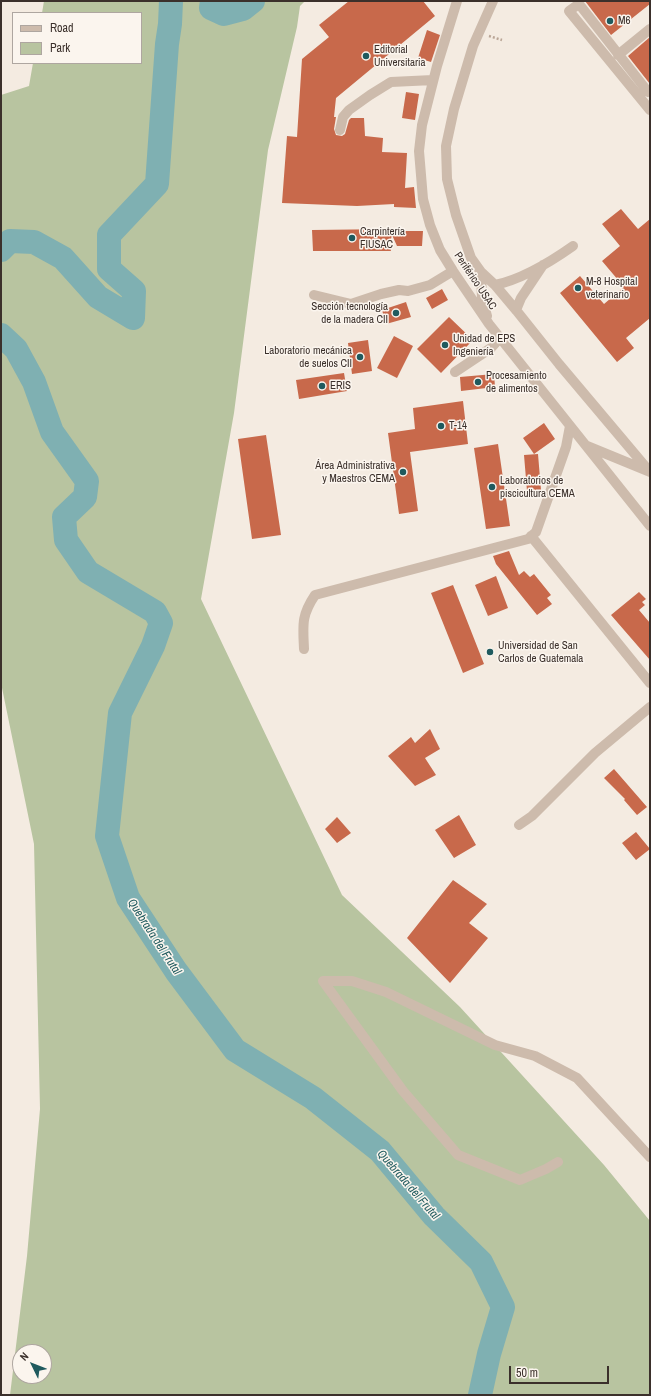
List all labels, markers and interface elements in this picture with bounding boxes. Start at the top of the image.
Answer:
legend [12,12,142,64]
place label: M6 [618,14,631,28]
marker: M6 [605,16,615,26]
text: Road [50,20,74,36]
text: Park [50,40,70,56]
place label: Editorial Universitaria [374,43,426,69]
marker: Editorial Universitaria [361,51,371,61]
place label: Carpintería FIUSAC [360,225,405,251]
marker: Carpintería FIUSAC [347,233,357,243]
street label: Periférico USAC [451,250,499,312]
place label: M-8 Hospital veterinario [586,275,637,301]
marker: M-8 Hospital veterinario [573,283,583,293]
place label: Sección tecnología de la madera CII [311,300,388,326]
marker: Sección tecnología de la madera CII [391,308,401,318]
place label: Unidad de EPS Ingeniería [453,332,515,358]
marker: Unidad de EPS Ingeniería [440,340,450,350]
place label: Laboratorio mecánica de suelos CII [264,344,352,370]
marker: Laboratorio mecánica de suelos CII [355,352,365,362]
place label: Procesamiento de alimentos [486,369,547,395]
marker: Procesamiento de alimentos [473,377,483,387]
place label: ERIS [330,379,351,393]
marker: ERIS [317,381,327,391]
place label: T-14 [449,419,467,433]
marker: T-14 [436,421,446,431]
place label: Área Administrativa y Maestros CEMA [315,459,395,485]
marker: Área Administrativa y Maestros CEMA [398,467,408,477]
place label: Laboratorios de piscicultura CEMA [500,474,575,500]
marker: Laboratorios de piscicultura CEMA [487,482,497,492]
place label: Universidad de San Carlos de Guatemala [498,639,583,665]
marker: Universidad de San Carlos de Guatemala [485,647,495,657]
water label: Quebrada del Frutal [124,896,184,978]
water label: Quebrada del Frutal [374,1147,442,1223]
north arrow [12,1344,52,1384]
text: N [17,1349,31,1364]
scale bar [511,1358,611,1384]
text: 50 m [516,1365,538,1381]

